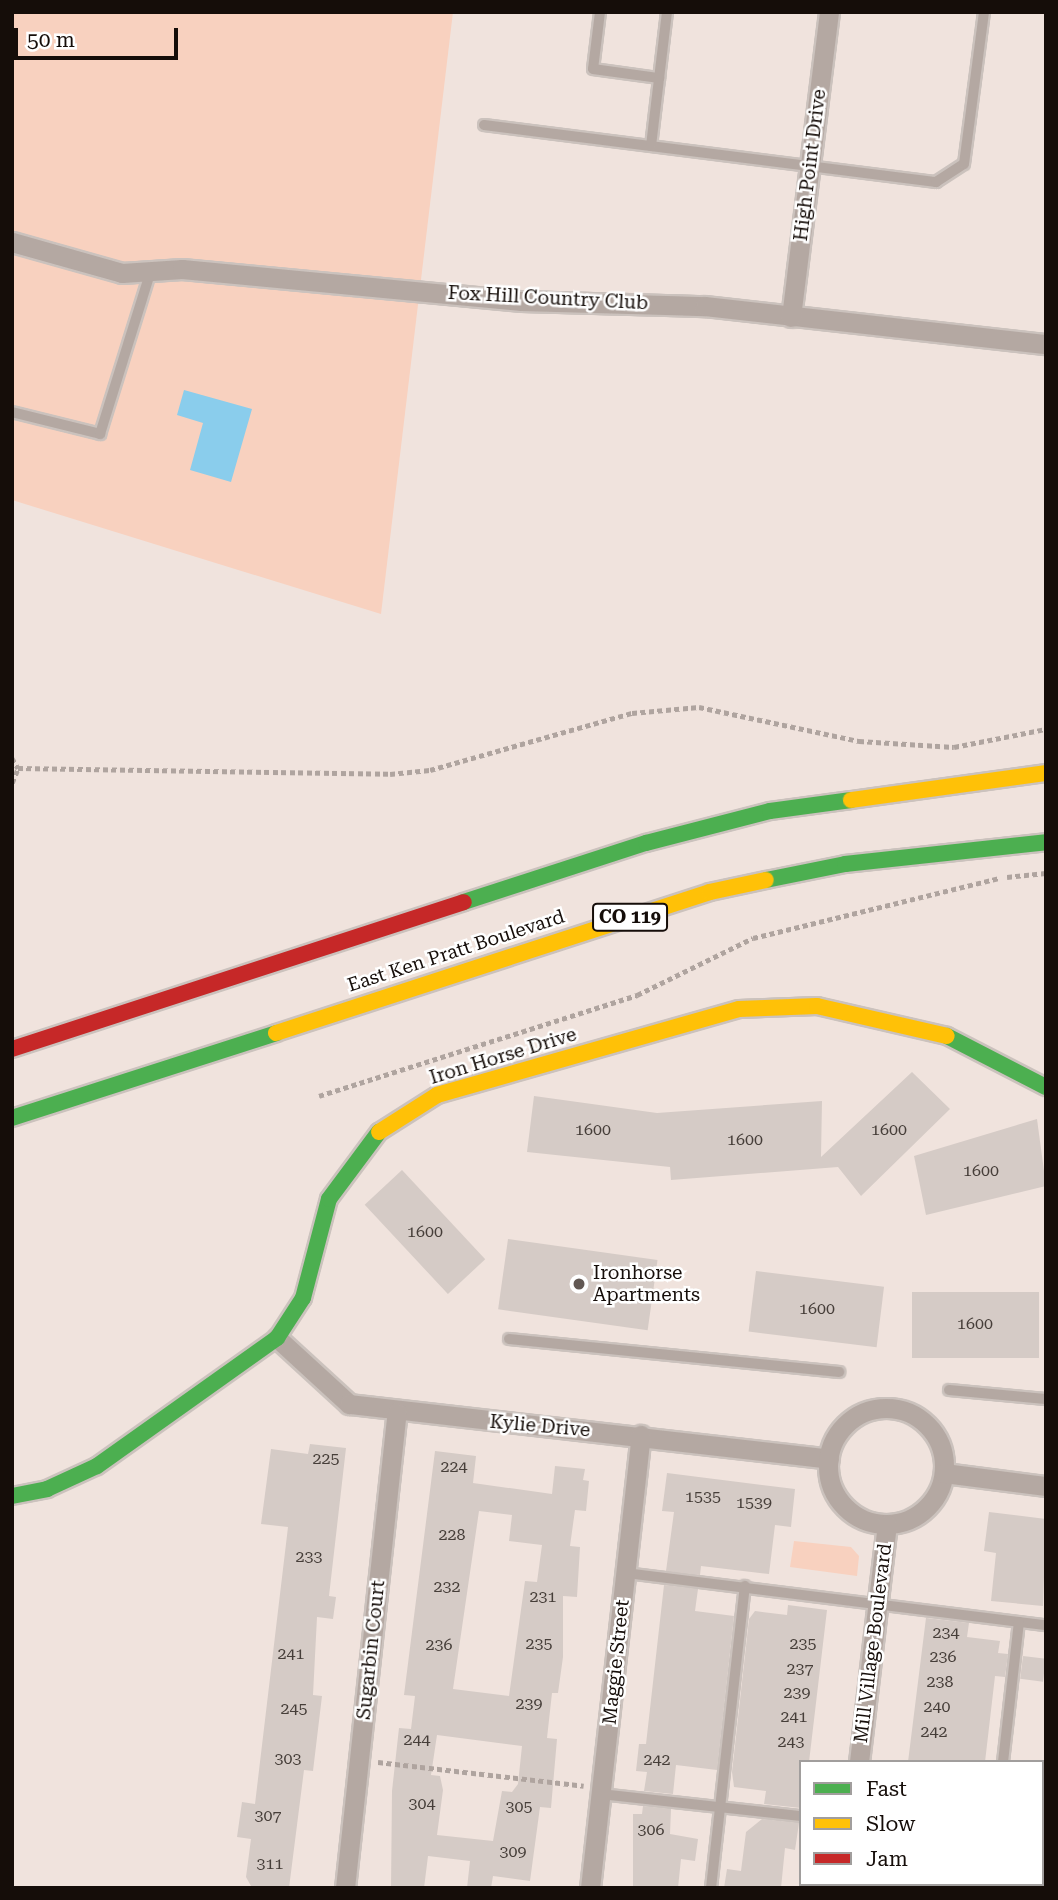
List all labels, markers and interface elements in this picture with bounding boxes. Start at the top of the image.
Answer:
scale bar [18,14,182,58]
text: 50 m [27,28,75,52]
street label: High Point Drive [789,88,831,242]
street label: Fox Hill Country Club [447,281,649,315]
road number: CO 119 [592,902,668,932]
street label: East Ken Pratt Boulevard [345,905,567,997]
street label: Iron Horse Drive [427,1023,579,1089]
house number: 1600 [575,1120,611,1140]
house number: 1600 [871,1120,907,1140]
house number: 1600 [727,1130,763,1150]
house number: 1600 [963,1161,999,1181]
house number: 1600 [407,1222,443,1242]
place label: Ironhorse Apartments [593,1262,700,1306]
marker: Ironhorse Apartments [571,1276,587,1292]
house number: 1600 [799,1299,835,1319]
house number: 1600 [957,1314,993,1334]
street label: Kylie Drive [489,1410,591,1442]
house number: 225 [313,1449,339,1469]
house number: 224 [441,1457,467,1477]
house number: 1535 [685,1487,721,1507]
house number: 1539 [736,1493,772,1513]
house number: 228 [439,1525,465,1545]
street label: Mill Village Boulevard [849,1542,897,1744]
house number: 233 [296,1547,322,1567]
house number: 232 [434,1577,460,1597]
street label: Sugarbin Court [352,1579,390,1721]
house number: 231 [530,1587,556,1607]
street label: Maggie Street [598,1598,634,1726]
house number: 234 [933,1623,959,1643]
house number: 235 [526,1634,552,1654]
house number: 235 [790,1634,816,1654]
house number: 236 [426,1635,452,1655]
house number: 241 [278,1644,304,1664]
house number: 236 [930,1647,956,1667]
house number: 237 [787,1659,813,1679]
house number: 238 [927,1672,953,1692]
house number: 239 [784,1683,810,1703]
house number: 239 [516,1694,542,1714]
house number: 240 [924,1697,950,1717]
house number: 245 [281,1699,307,1719]
house number: 241 [781,1707,807,1727]
house number: 242 [921,1722,947,1742]
house number: 244 [404,1730,430,1750]
house number: 243 [778,1732,804,1752]
house number: 303 [275,1749,301,1769]
house number: 242 [644,1750,670,1770]
legend [799,1760,1044,1886]
text: Fast [866,1777,907,1801]
house number: 304 [409,1794,435,1814]
house number: 305 [506,1797,532,1817]
house number: 307 [255,1806,281,1826]
text: Slow [866,1812,915,1836]
house number: 306 [638,1820,664,1840]
house number: 309 [500,1842,526,1862]
text: Jam [866,1847,908,1871]
house number: 311 [257,1854,283,1874]

